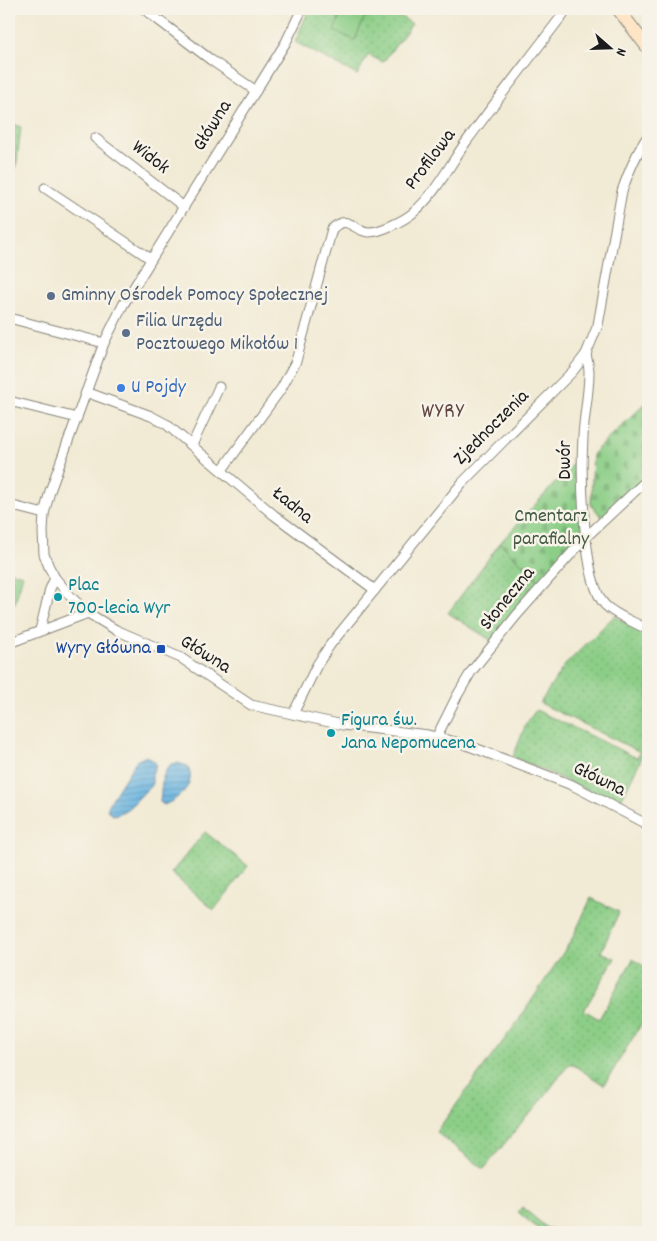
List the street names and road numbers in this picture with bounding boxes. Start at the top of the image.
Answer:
street label: Główna [186,94,240,157]
street label: Profilowa [399,123,464,197]
street label: Widok [125,134,175,182]
street label: Zjednoczenia [448,383,537,472]
street label: Dwór [552,440,580,480]
street label: Ładna [265,480,319,532]
street label: Słoneczna [473,561,543,637]
street label: Główna [174,628,237,682]
street label: Główna [568,755,631,805]

